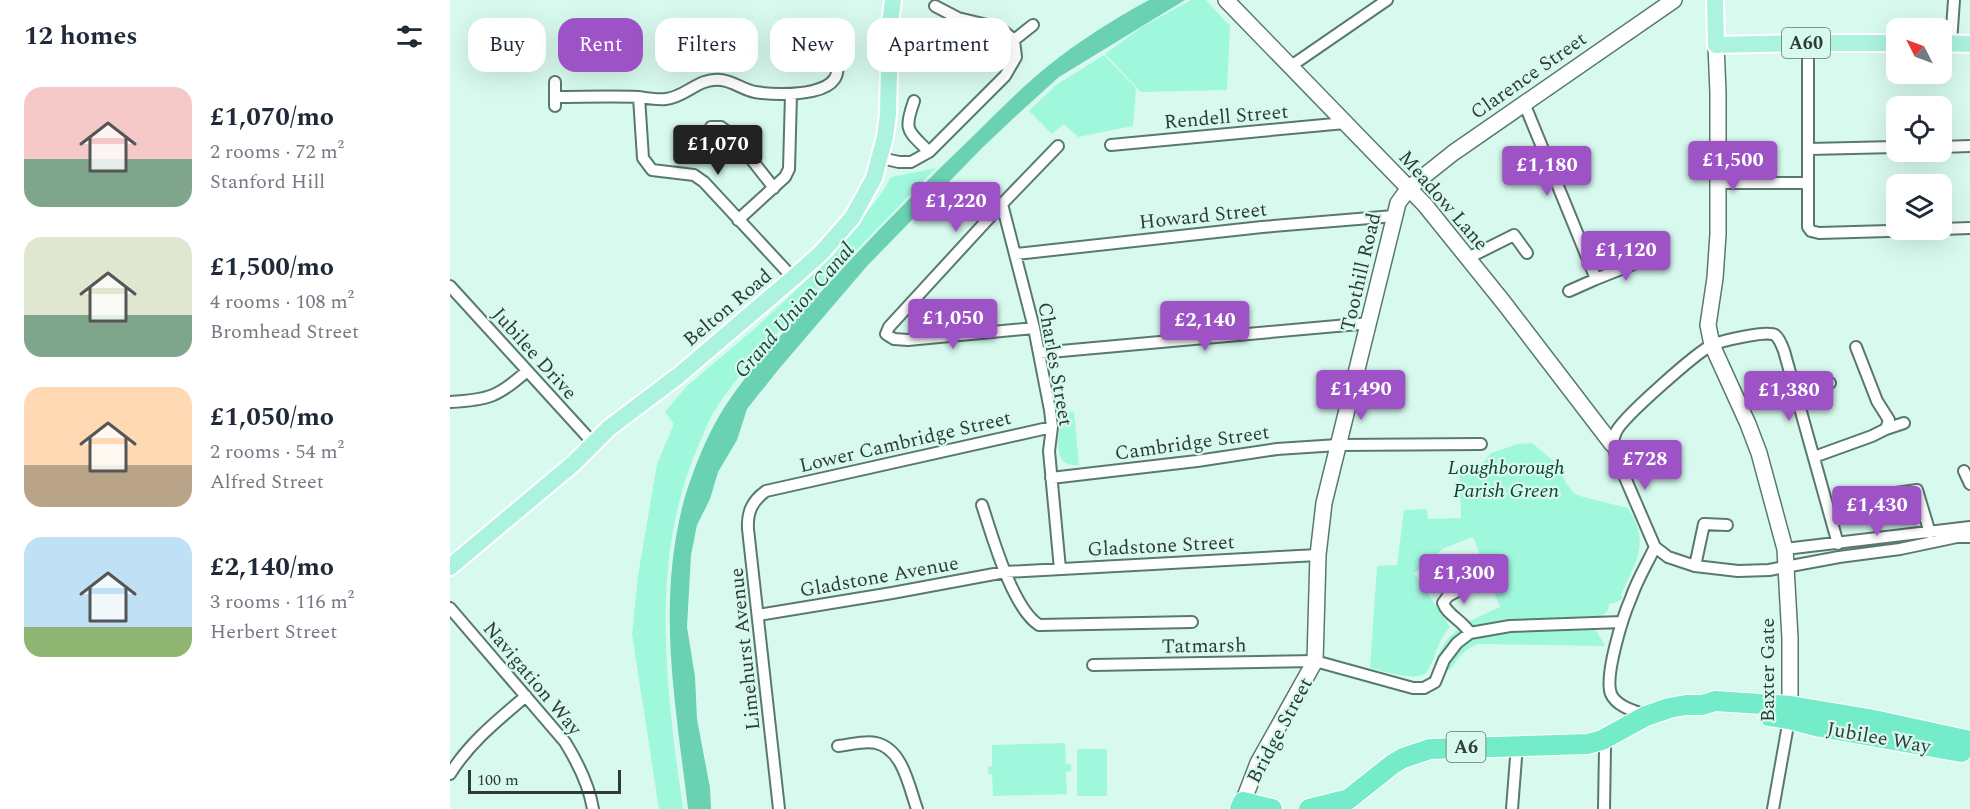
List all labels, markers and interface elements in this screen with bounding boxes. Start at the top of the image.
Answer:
text: 12 homes [24,16,138,56]
chip: Buy [468,18,546,72]
chip: Rent [558,18,643,72]
chip: Filters [655,18,758,72]
chip: New [770,18,855,72]
chip: Apartment [867,18,1011,72]
north arrow [1886,18,1952,84]
map controls [1886,18,1952,240]
icon: filters [393,20,426,53]
street label: Clarence Street [1464,24,1593,127]
road number: A60 [1782,28,1830,58]
button: locate [1886,96,1952,162]
text: £1,070/mo [210,97,334,137]
street label: Rendell Street [1163,97,1289,137]
icon: home [72,111,144,183]
pin: £1,070 [669,125,767,176]
text: £1,070 [687,129,749,159]
text: 2 rooms · 72 m² [210,137,344,167]
pin: £1,500 [1684,141,1782,192]
street label: Meadow Lane [1391,144,1495,257]
text: £1,500 [1702,145,1764,175]
pin: £1,180 [1498,146,1596,197]
text: £1,180 [1516,150,1578,180]
text: Stanford Hill [210,167,325,197]
button: layers [1886,174,1952,240]
pin: £1,220 [907,182,1005,233]
text: £1,220 [925,186,987,216]
street label: Howard Street [1138,194,1269,238]
street label: Toothill Road [1333,210,1389,335]
pin: £1,120 [1577,231,1675,282]
water label: Grand Union Canal [727,235,863,386]
text: £1,120 [1595,235,1657,265]
text: £1,500/mo [210,247,334,287]
icon: home [72,261,144,333]
street label: Belton Road [676,261,779,354]
text: 4 rooms · 108 m² [210,287,354,317]
pin: £1,050 [904,299,1002,350]
street label: Charles Street [1029,300,1081,429]
street label: Jubilee Drive [484,301,584,407]
pin: £2,140 [1156,301,1254,352]
text: £1,050 [922,303,984,333]
text: £2,140 [1174,305,1236,335]
text: Bromhead Street [210,317,359,347]
pin: £1,490 [1312,370,1410,421]
pin: £1,380 [1740,371,1838,422]
text: £1,490 [1330,374,1392,404]
text: £1,380 [1758,375,1820,405]
text: £1,050/mo [210,397,334,437]
street label: Lower Cambridge Street [796,403,1014,481]
icon: home [72,411,144,483]
street label: Cambridge Street [1113,417,1271,469]
text: 2 rooms · 54 m² [210,437,344,467]
pin: £728 [1609,440,1681,491]
text: £728 [1623,444,1667,474]
park label: Loughborough Parish Green [1447,453,1565,506]
text: Alfred Street [210,467,324,497]
pin: £1,430 [1828,486,1926,537]
text: £1,430 [1846,490,1908,520]
street label: Gladstone Street [1087,527,1235,565]
text: £2,140/mo [210,547,334,587]
street label: Gladstone Avenue [797,548,961,606]
pin: £1,300 [1415,554,1513,605]
text: £1,300 [1433,558,1495,588]
icon: home [72,561,144,633]
street label: Limehurst Avenue [722,566,768,732]
text: 3 rooms · 116 m² [210,587,354,617]
street label: Navigation Way [475,615,590,743]
text: Herbert Street [210,617,337,647]
street label: Baxter Gate [1753,618,1783,722]
street label: Tatmarsh [1161,630,1247,662]
street label: Bridge Street [1239,672,1320,789]
street label: Jubilee Way [1825,714,1935,762]
road number: A6 [1446,732,1486,762]
scale bar [468,767,621,794]
text: 100 m [477,768,519,792]

